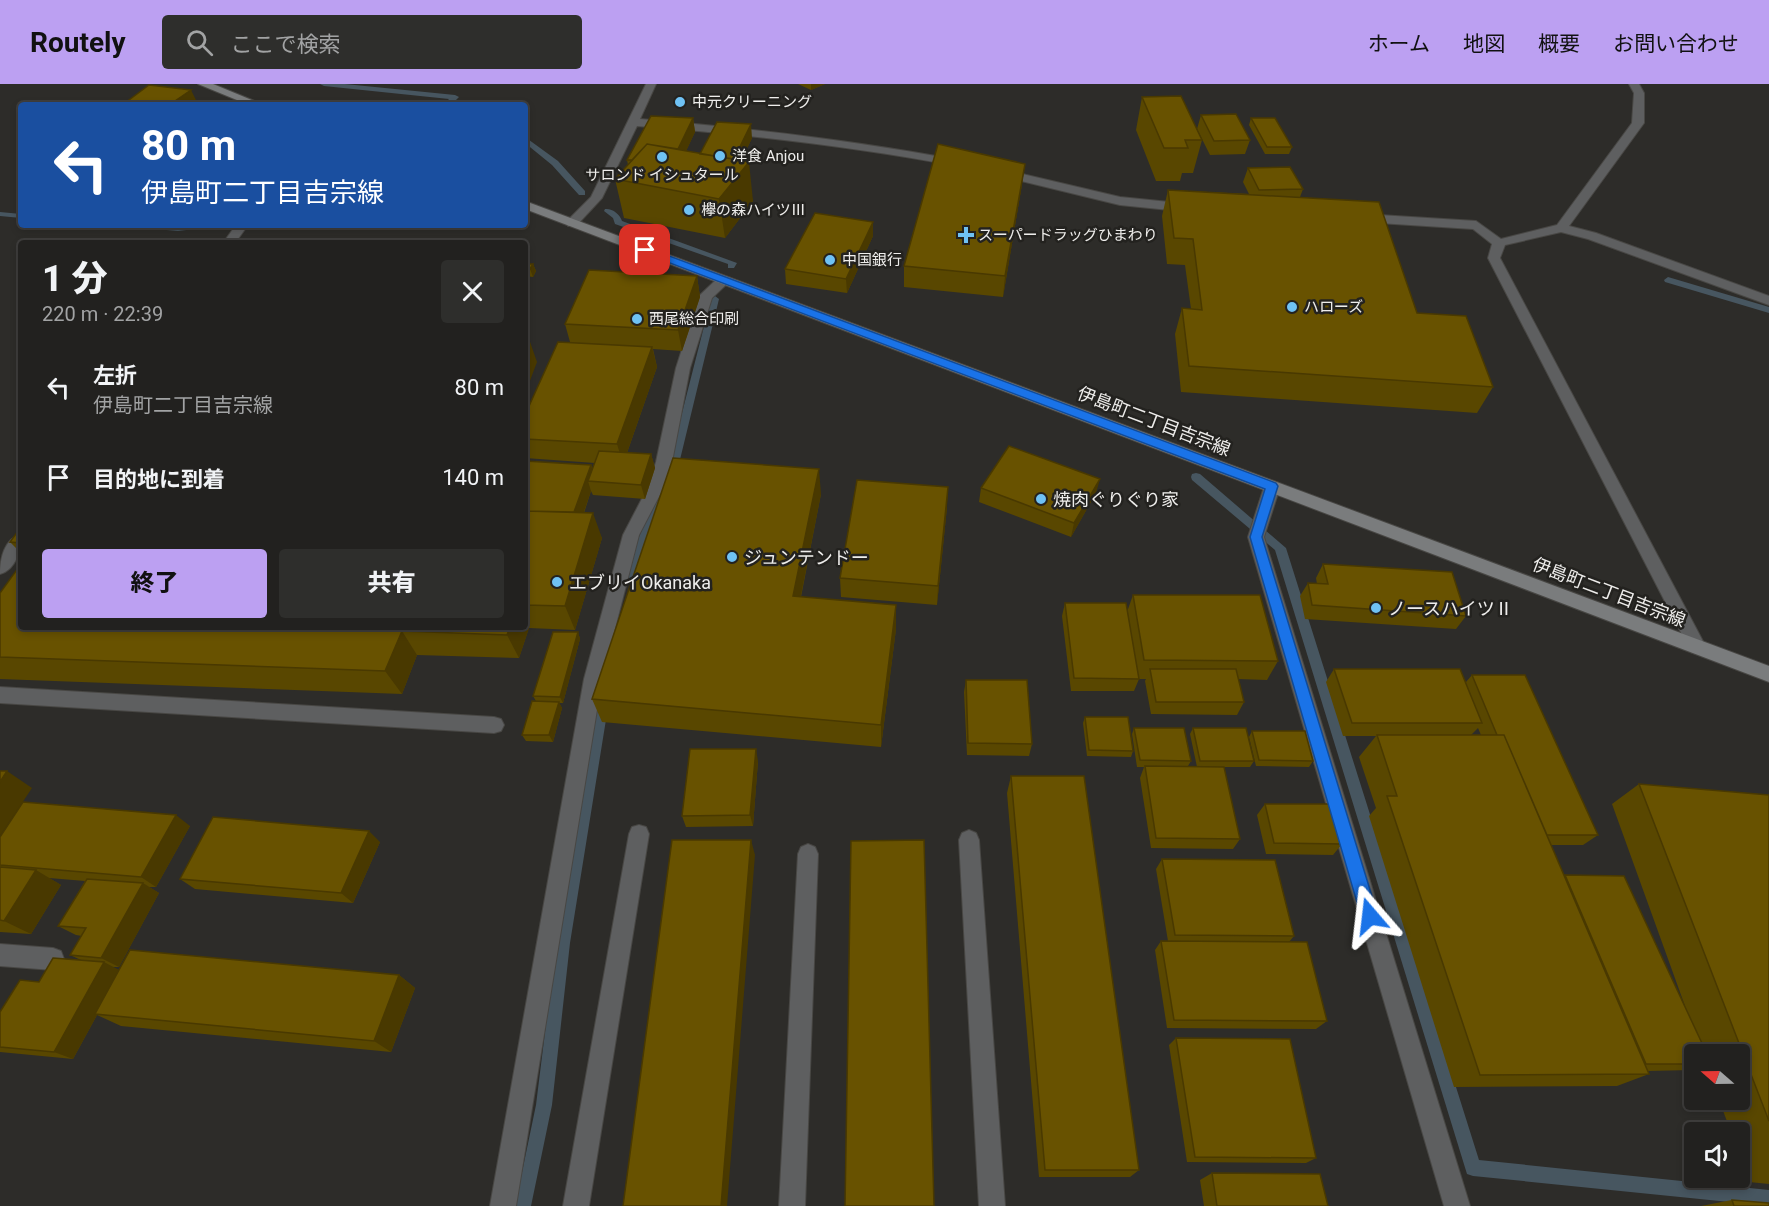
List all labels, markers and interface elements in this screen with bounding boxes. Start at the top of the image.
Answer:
search box [162,15,582,69]
text: Routely [30,26,126,59]
icon: search [183,26,216,59]
text: ここで検索 [231,32,341,57]
text: ホーム [1368,32,1430,56]
text: 地図 [1463,32,1505,56]
text: 概要 [1538,32,1580,56]
text: お問い合わせ [1613,32,1739,56]
place label: 中元クリーニング [692,93,812,111]
marker: 中元クリーニング [673,95,687,109]
text: 80 m [141,121,236,170]
icon: left [42,126,120,204]
place label: 洋食 Anjou [732,147,804,165]
marker: 洋食 Anjou [713,149,727,163]
marker: サロンド イシュタール [655,150,669,164]
place label: サロンド イシュタール [585,166,739,184]
text: 伊島町二丁目吉宗線 [141,177,384,209]
place label: 欅の森ハイツⅢ [701,201,806,219]
marker: 欅の森ハイツⅢ [682,203,696,217]
pin [619,224,670,275]
place label: スーパードラッグひまわり [978,226,1158,244]
marker: スーパードラッグひまわり [959,228,973,242]
icon: arrive [628,233,661,266]
place label: 中国銀行 [842,251,902,269]
marker: 中国銀行 [823,253,837,267]
text: 1 分 [42,258,108,300]
button: close [441,260,504,323]
place label: ハローズ [1304,298,1363,316]
marker: ハローズ [1285,300,1299,314]
text: 220 m · 22:39 [42,302,163,326]
place label: 西尾総合印刷 [649,310,739,328]
marker: 西尾総合印刷 [630,312,644,326]
text: 左折 [93,363,137,388]
icon: left [42,371,75,404]
text: 80 m [455,375,504,400]
street label: 伊島町二丁目吉宗線 [1075,382,1233,460]
text: 伊島町二丁目吉宗線 [93,393,273,417]
icon: arrive [42,461,75,494]
text: 140 m [442,465,504,490]
text: 目的地に到着 [93,467,225,492]
place label: 焼肉ぐりぐり家 [1053,489,1179,510]
marker: 焼肉ぐりぐり家 [1034,492,1048,506]
place label: ジュンテンドー [744,547,869,568]
button: 終了 [42,549,267,618]
button: 共有 [279,549,504,618]
marker: ジュンテンドー [725,550,739,564]
street label: 伊島町二丁目吉宗線 [1530,553,1688,631]
place label: エブリイOkanaka [569,572,711,593]
marker: エブリイOkanaka [550,575,564,589]
place label: ノースハイツⅡ [1388,598,1513,619]
marker: ノースハイツⅡ [1369,601,1383,615]
position arrow [1338,884,1402,948]
north arrow [1684,1044,1750,1110]
map controls [1684,1044,1750,1188]
button: sound [1684,1122,1750,1188]

